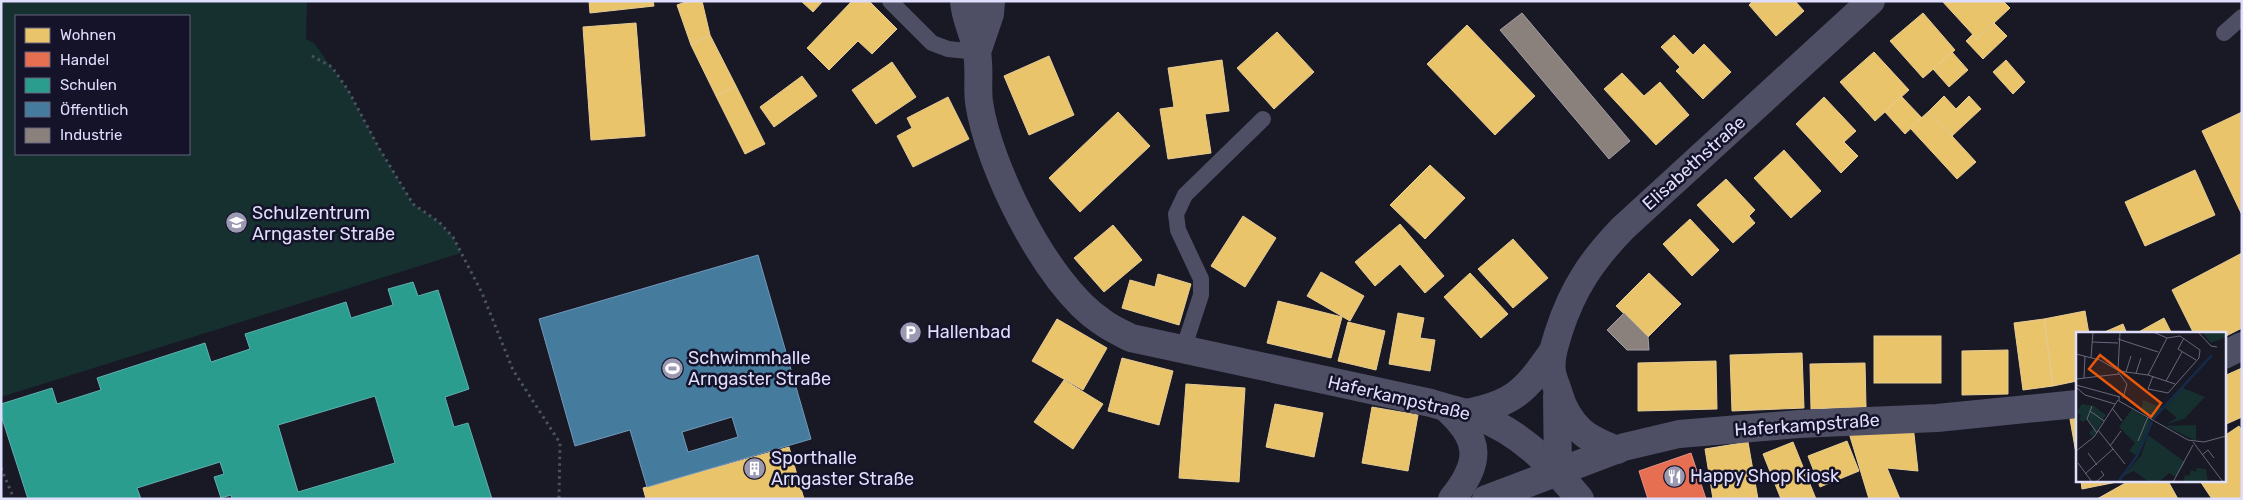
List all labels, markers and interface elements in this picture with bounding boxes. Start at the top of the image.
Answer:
legend [15,15,190,155]
text: Wohnen [60,26,116,44]
text: Handel [60,51,109,69]
text: Schulen [60,76,117,94]
text: Öffentlich [60,101,128,119]
street label: Elisabethstraße [1638,111,1750,215]
text: Industrie [60,126,122,144]
place label: Schulzentrum Arngaster Straße [252,202,395,245]
school or university icon: Schulzentrum Arngaster Straße [224,211,248,235]
parking icon: Hallenbad [899,320,923,344]
place label: Hallenbad [927,321,1011,343]
inset map [2076,332,2226,482]
place label: Schwimmhalle Arngaster Straße [688,347,831,390]
sports icon: Schwimmhalle Arngaster Straße [660,356,684,380]
street label: Haferkampstraße [1326,371,1472,425]
street label: Haferkampstraße [1734,409,1880,441]
place label: Sporthalle Arngaster Straße [771,447,914,490]
building icon: Sporthalle Arngaster Straße [743,456,767,480]
restaurant icon: Happy Shop Kiosk [1662,464,1686,488]
place label: Happy Shop Kiosk [1690,465,1840,487]

